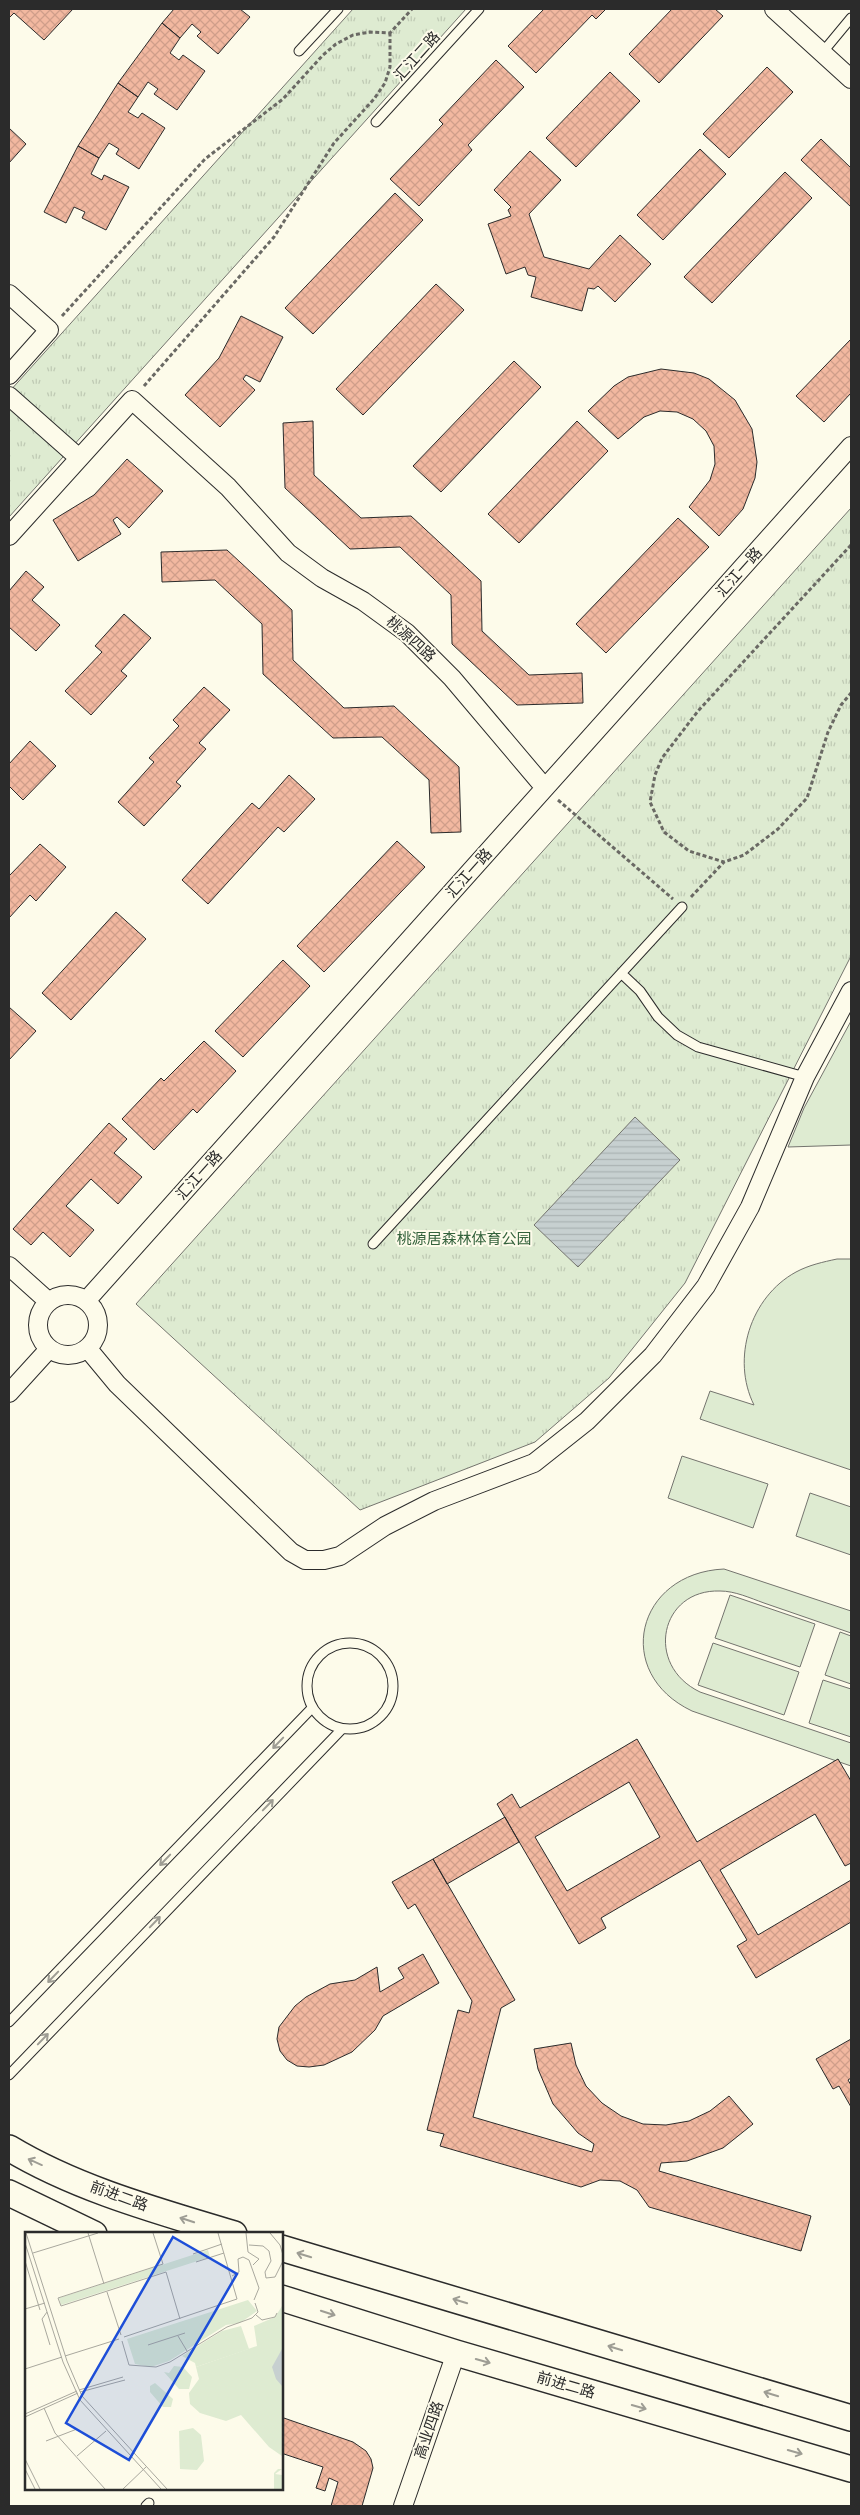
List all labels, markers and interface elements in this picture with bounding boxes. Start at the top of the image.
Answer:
street label: 汇江二路 [390,28,444,84]
street label: 汇江一路 [712,544,766,600]
street label: 桃源四路 [383,612,439,666]
street label: 汇江一路 [442,845,496,901]
street label: 汇江一路 [172,1147,226,1203]
park label: 桃源居森林体育公园 [396,1230,532,1248]
one-way arrow [272,1737,284,1750]
one-way arrow [262,1799,274,1812]
one-way arrow [159,1854,171,1866]
one-way arrow [149,1916,161,1929]
one-way arrow [46,1971,59,1983]
one-way arrow [36,2034,48,2046]
one-way arrow [28,2157,43,2167]
street label: 前进二路 [88,2177,150,2215]
one-way arrow [179,2214,195,2224]
inset map [25,2232,282,2490]
one-way arrow [296,2249,312,2259]
one-way arrow [452,2296,468,2306]
one-way arrow [319,2308,335,2318]
one-way arrow [608,2342,624,2352]
one-way arrow [474,2357,490,2367]
street label: 前进二路 [535,2368,597,2402]
one-way arrow [763,2389,779,2399]
street label: 高业四路 [411,2399,447,2461]
one-way arrow [630,2402,646,2412]
one-way arrow [786,2448,802,2458]

